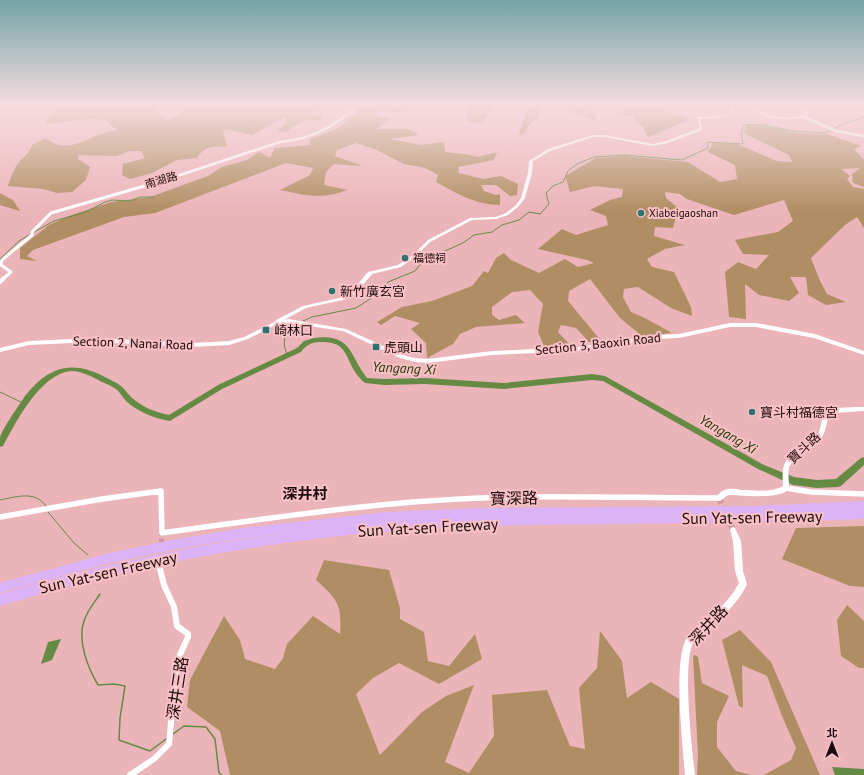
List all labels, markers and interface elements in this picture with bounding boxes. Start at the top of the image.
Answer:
street label: 南湖路 [143,169,179,191]
place label: Xiabeigaoshan [649,206,718,220]
marker: Xiabeigaoshan [636,208,646,218]
place label: 福德祠 [413,251,446,265]
marker: 福德祠 [400,253,410,263]
place label: 新竹廣玄宮 [340,283,405,300]
marker: 新竹廣玄宮 [327,286,337,296]
place label: 崎林口 [274,322,313,339]
marker: 崎林口 [261,325,271,335]
street label: Section 3, Baoxin Road [534,329,662,359]
street label: Section 2, Nanai Road [73,332,193,354]
place label: 虎頭山 [384,339,423,356]
marker: 虎頭山 [371,342,381,352]
water label: Yangang Xi [372,357,437,379]
place label: 寶斗村福德宮 [760,404,838,421]
marker: 寶斗村福德宮 [747,407,757,417]
water label: Yangang Xi [696,410,760,458]
street label: 寶斗路 [784,428,824,468]
district label: 深井村 [282,484,328,503]
street label: 寶深路 [490,488,538,508]
street label: Sun Yat-sen Freeway [681,506,823,528]
street label: Sun Yat-sen Freeway [357,513,499,541]
street label: Sun Yat-sen Freeway [37,546,179,598]
street label: 深井路 [684,601,732,649]
street label: 深井三路 [162,655,192,721]
north arrow [812,723,852,763]
text: 北 [827,726,838,740]

